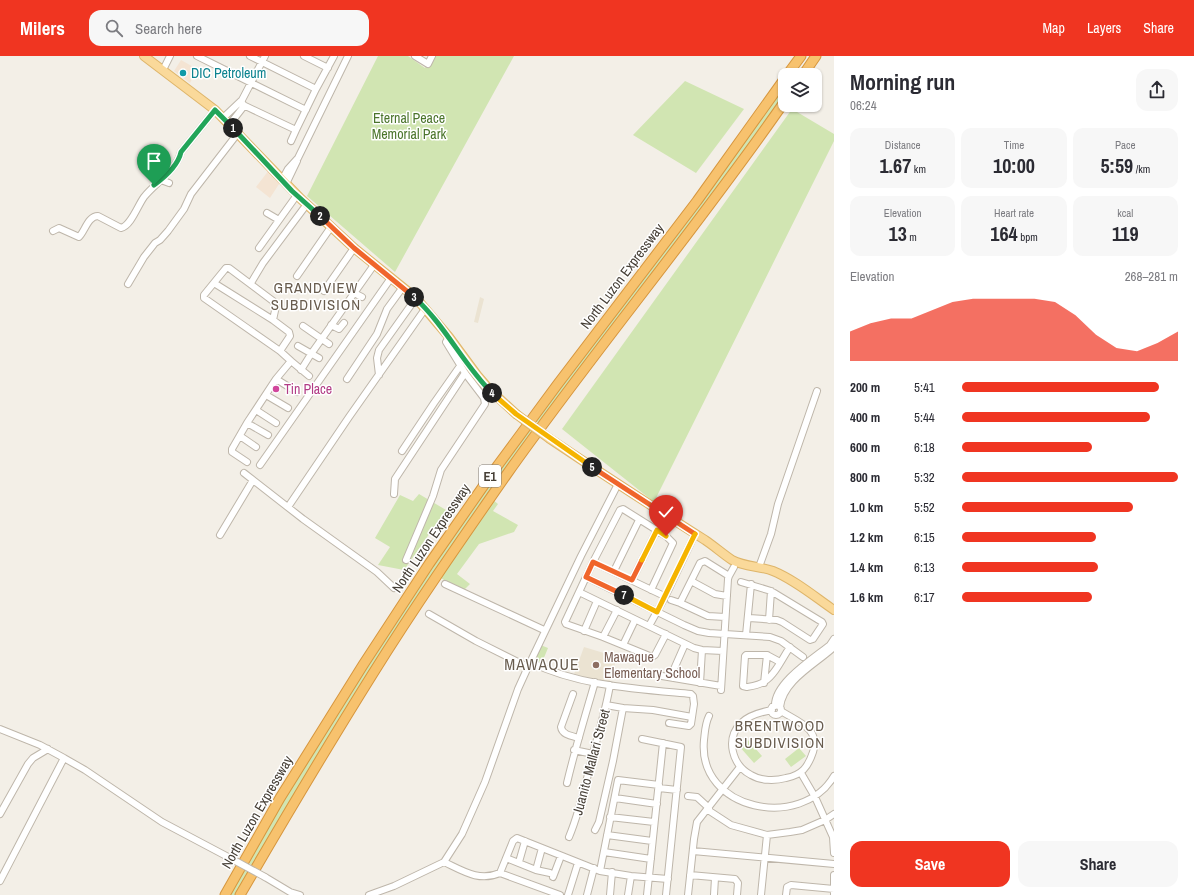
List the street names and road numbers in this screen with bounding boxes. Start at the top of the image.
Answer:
street label: North Luzon Expressway [576,219,668,332]
road number: E1 [479,465,501,487]
street label: North Luzon Expressway [388,480,474,596]
street label: Juanito Mallari Street [568,707,614,817]
street label: North Luzon Expressway [217,752,297,872]

